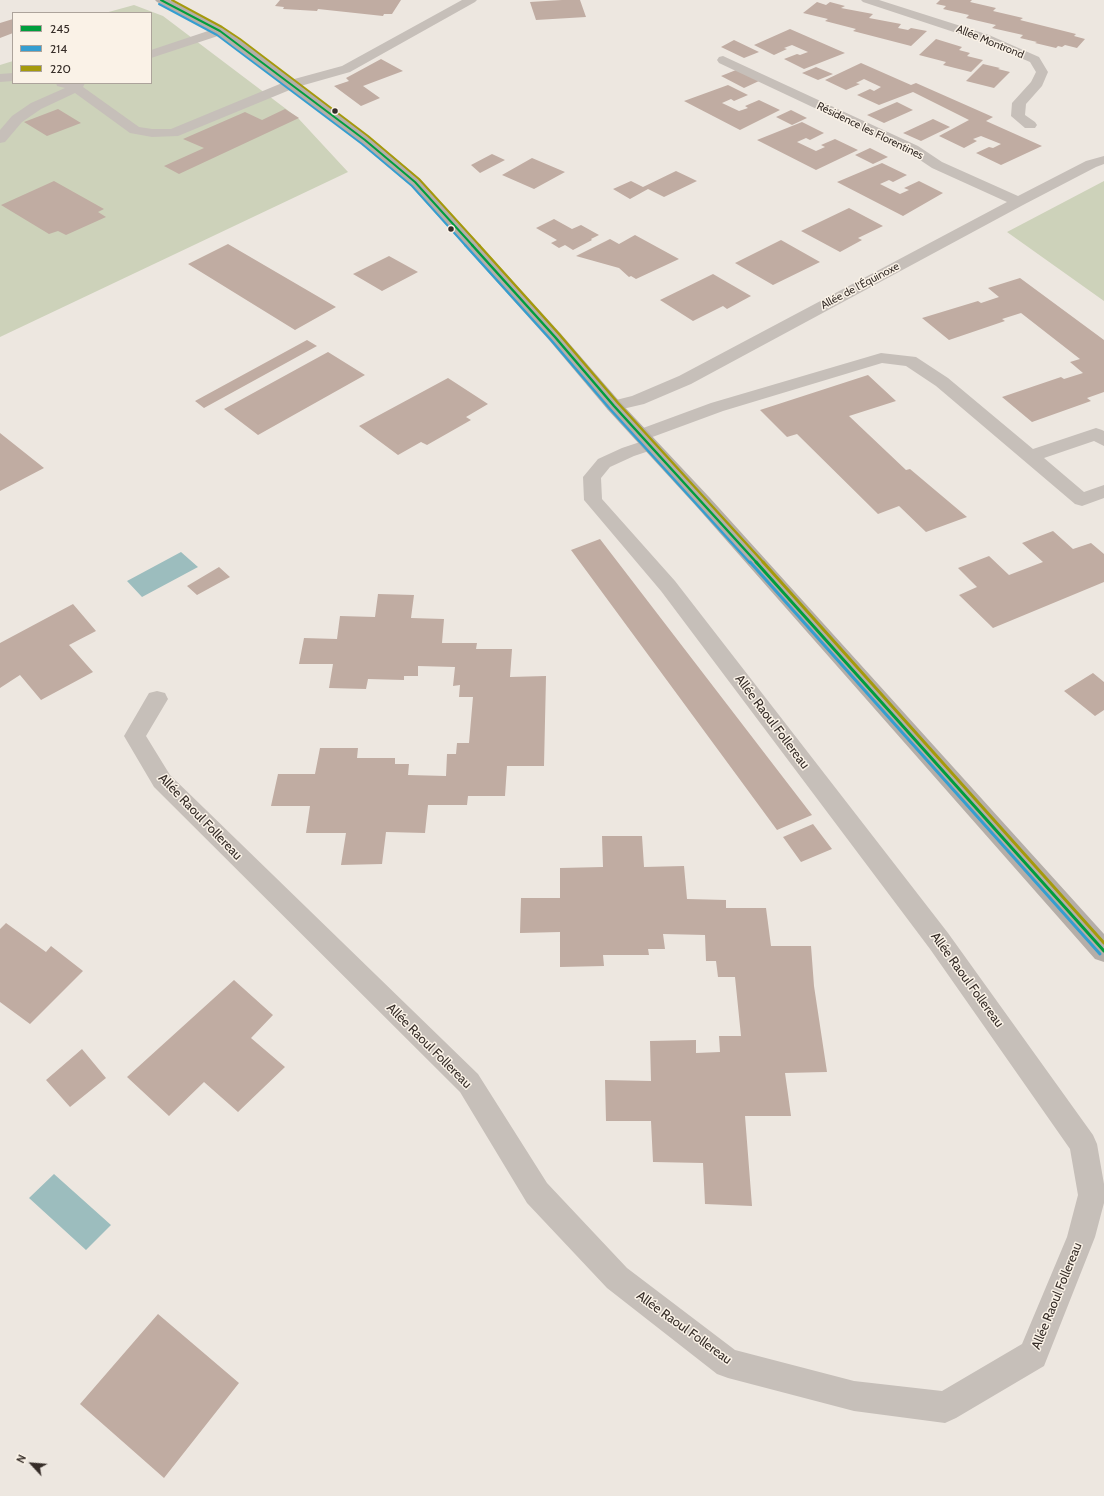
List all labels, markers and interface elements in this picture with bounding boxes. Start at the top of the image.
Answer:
legend [12,12,152,84]
text: 245 [50,21,70,36]
street label: Allée Montrond [954,22,1026,62]
text: 214 [50,41,67,56]
text: 220 [50,61,71,76]
street label: Résidence les Florentines [815,99,925,163]
unlabelled marker [330,106,340,116]
unlabelled marker [446,224,456,234]
street label: Allée de l'Équinoxe [819,260,901,312]
street label: Allée Raoul Follereau [731,672,813,772]
street label: Allée Raoul Follereau [155,771,245,863]
street label: Allée Raoul Follereau [927,929,1007,1031]
street label: Allée Raoul Follereau [383,1000,475,1092]
street label: Allée Raoul Follereau [1028,1240,1086,1352]
street label: Allée Raoul Follereau [633,1288,735,1368]
north arrow [12,1444,52,1484]
text: N [13,1452,29,1465]

